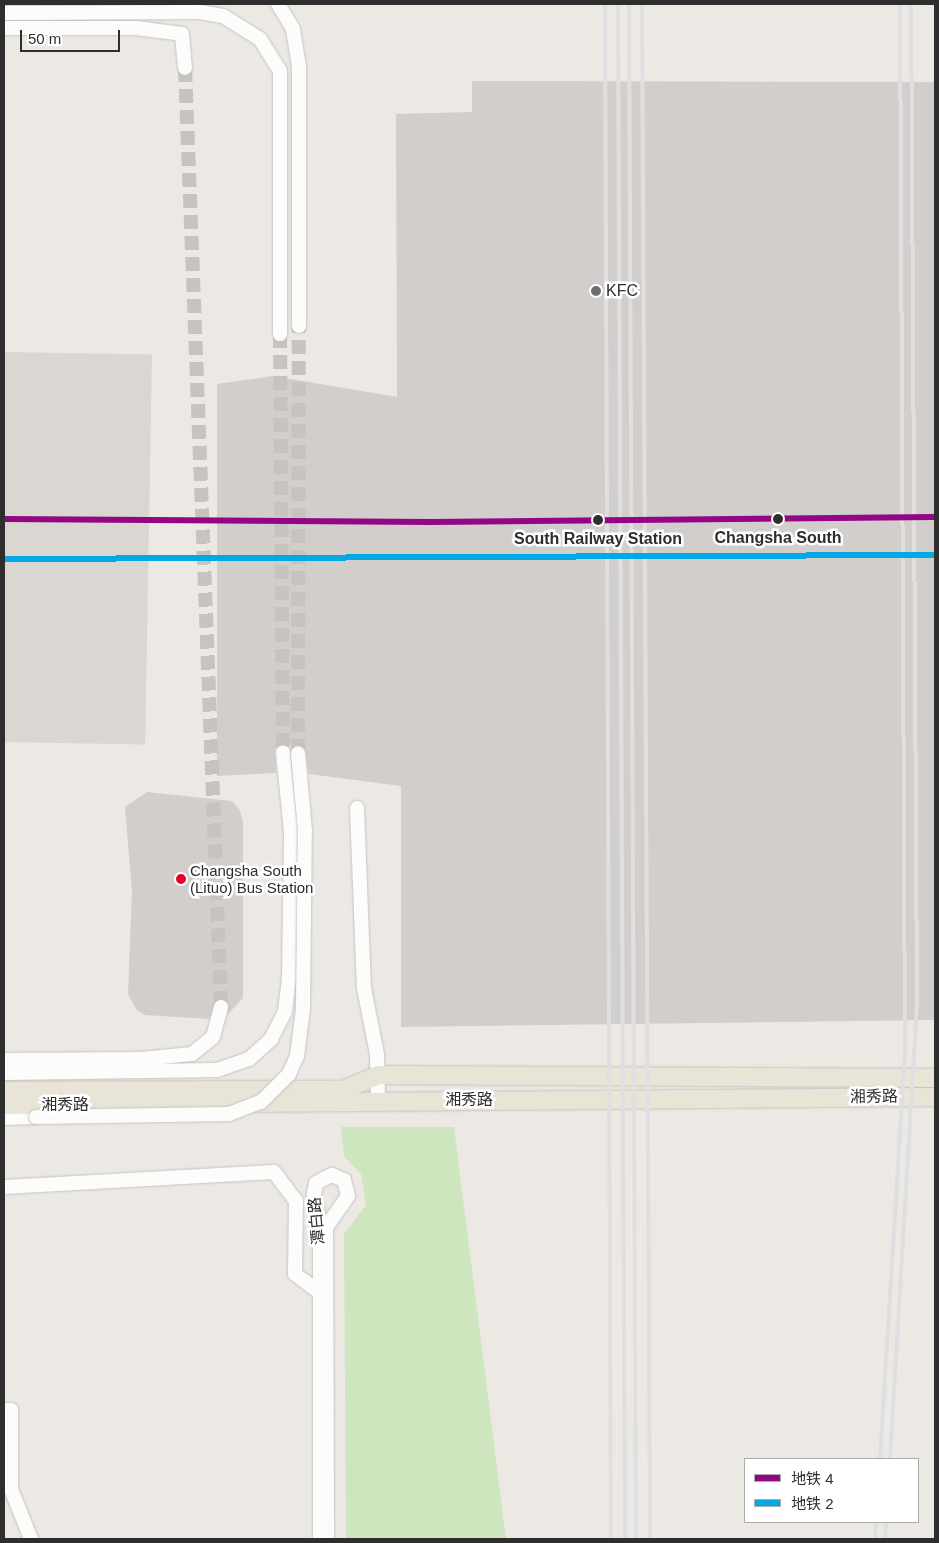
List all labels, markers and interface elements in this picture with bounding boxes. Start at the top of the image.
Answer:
scale bar [22,20,122,52]
text: 50 m [28,30,61,47]
place label: KFC [606,281,638,301]
marker: KFC [590,285,602,297]
marker: Changsha South [770,511,786,527]
marker: South Railway Station [590,512,606,528]
place label: Changsha South [714,528,842,548]
place label: South Railway Station [514,529,682,549]
place label: Changsha South (Lituo) Bus Station [190,861,313,896]
marker: Changsha South (Lituo) Bus Station [176,874,186,884]
street label: 湘秀路 [850,1087,898,1107]
street label: 湘秀路 [445,1090,493,1110]
street label: 湘秀路 [41,1095,89,1115]
street label: 潭白路 [305,1196,329,1246]
legend [744,1458,919,1523]
text: 地铁 4 [791,1470,834,1487]
text: 地铁 2 [791,1495,834,1512]

